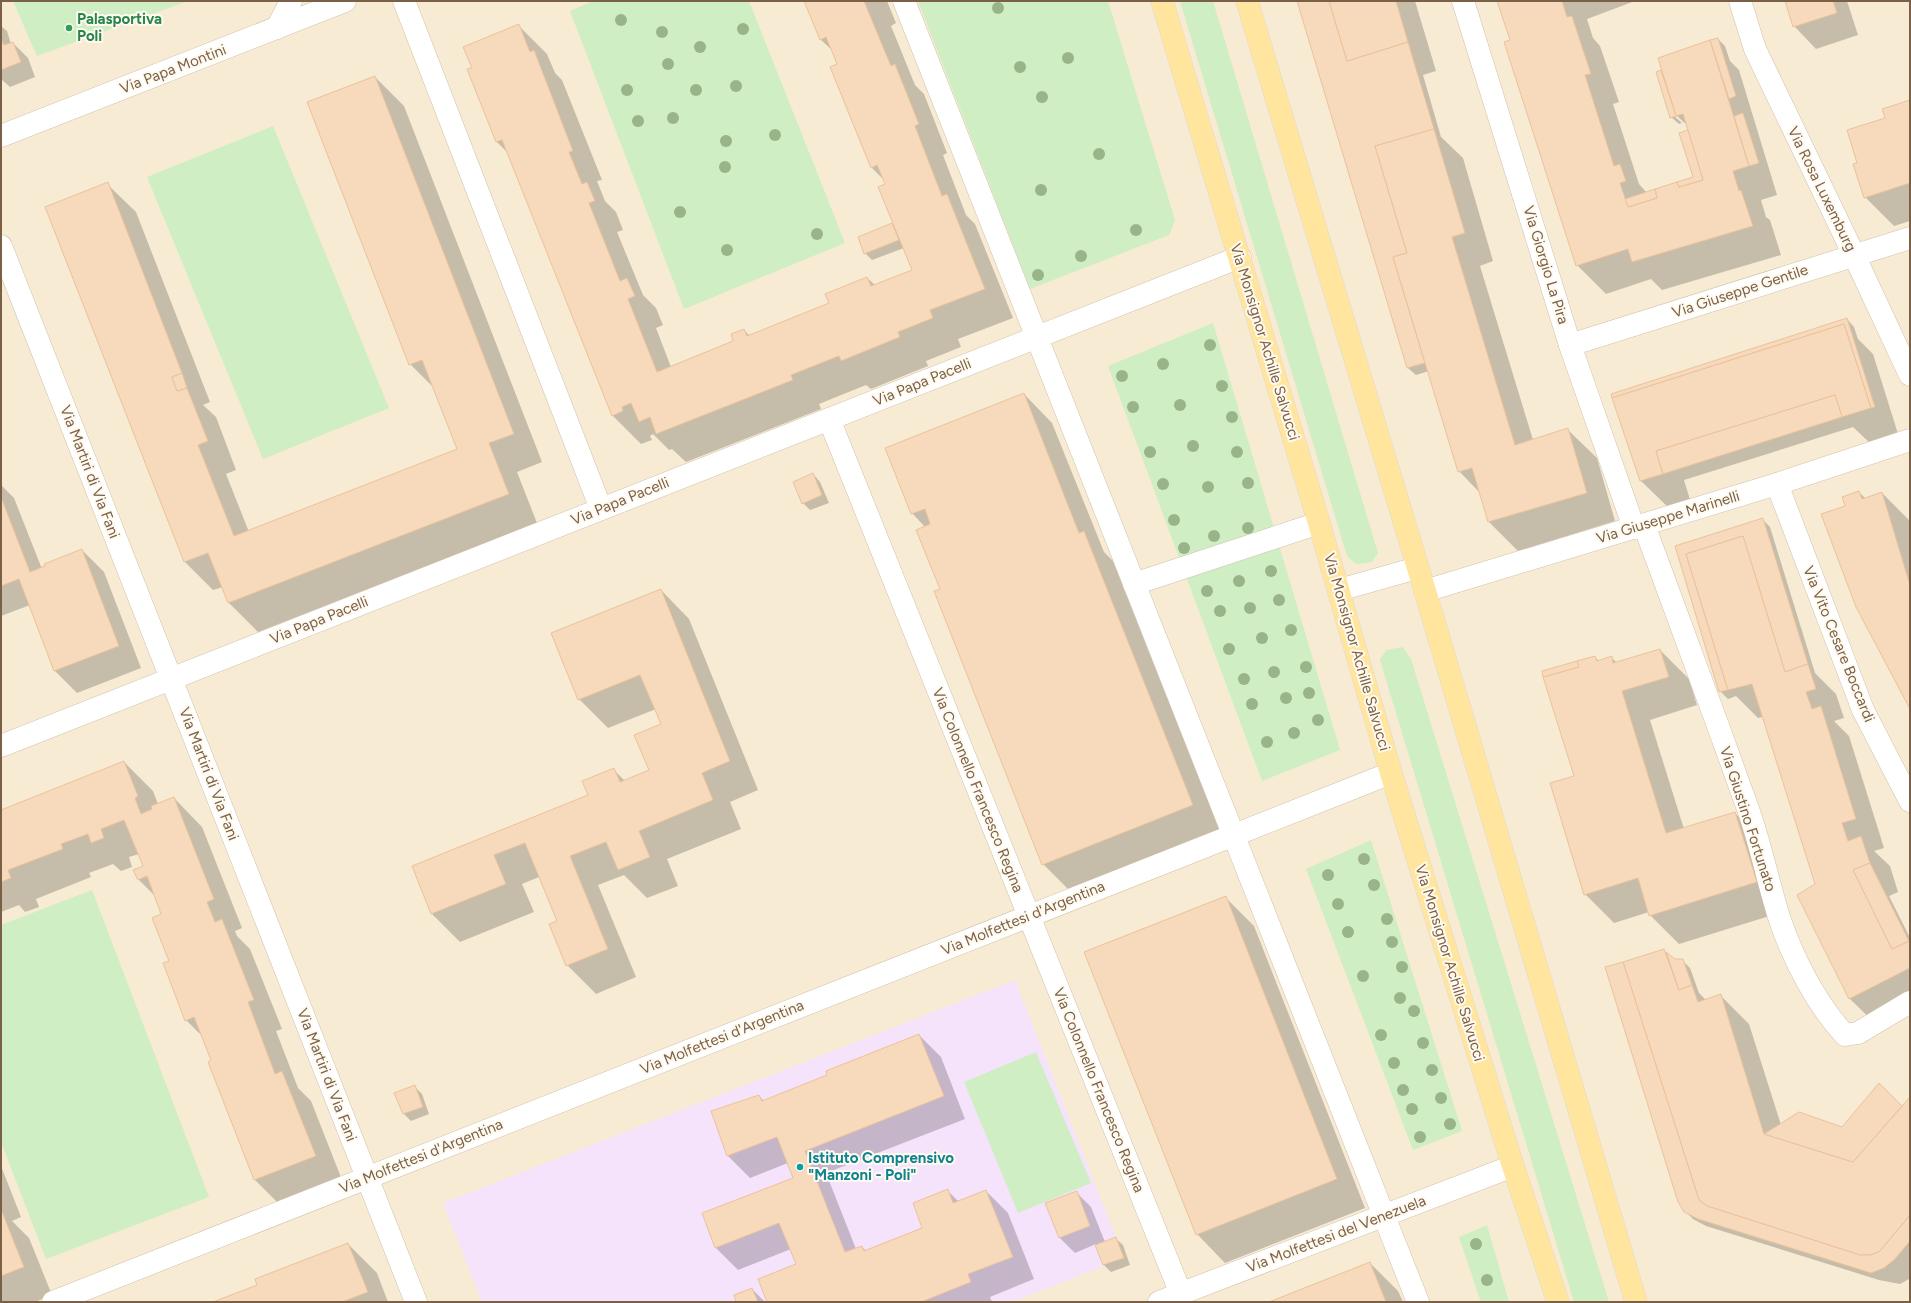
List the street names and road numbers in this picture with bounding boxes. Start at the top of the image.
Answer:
street label: Via Papa Montini [117,40,229,98]
street label: Via Rosa Luxemburg [1784,124,1860,254]
street label: Via Giorgio La Pira [1519,204,1573,326]
street label: Via Monsignor Achille Salvucci [1226,242,1304,442]
street label: Via Giuseppe Gentile [1670,261,1810,321]
street label: Via Papa Pacelli [870,354,974,410]
street label: Via Martiri di Via Fani [56,403,124,541]
street label: Via Papa Pacelli [568,473,672,529]
street label: Via Giuseppe Marinelli [1594,487,1742,547]
street label: Via Monsignor Achille Salvucci [1320,551,1394,753]
street label: Via Vito Cesare Boccardi [1799,563,1879,725]
street label: Via Papa Pacelli [267,592,371,648]
street label: Via Colonnello Francesco Regina [929,685,1027,895]
street label: Via Martiri di Via Fani [175,705,243,843]
street label: Via Giustino Fortunato [1716,744,1780,894]
street label: Via Monsignor Achille Salvucci [1411,863,1489,1063]
street label: Via Molfettesi d'Argentina [939,877,1107,959]
street label: Via Colonnello Francesco Regina [1050,985,1148,1195]
street label: Via Molfettesi d'Argentina [638,996,806,1078]
street label: Via Martiri di Via Fani [293,1006,361,1144]
street label: Via Molfettesi d'Argentina [337,1115,505,1197]
street label: Via Molfettesi del Venezuela [1244,1191,1428,1277]

